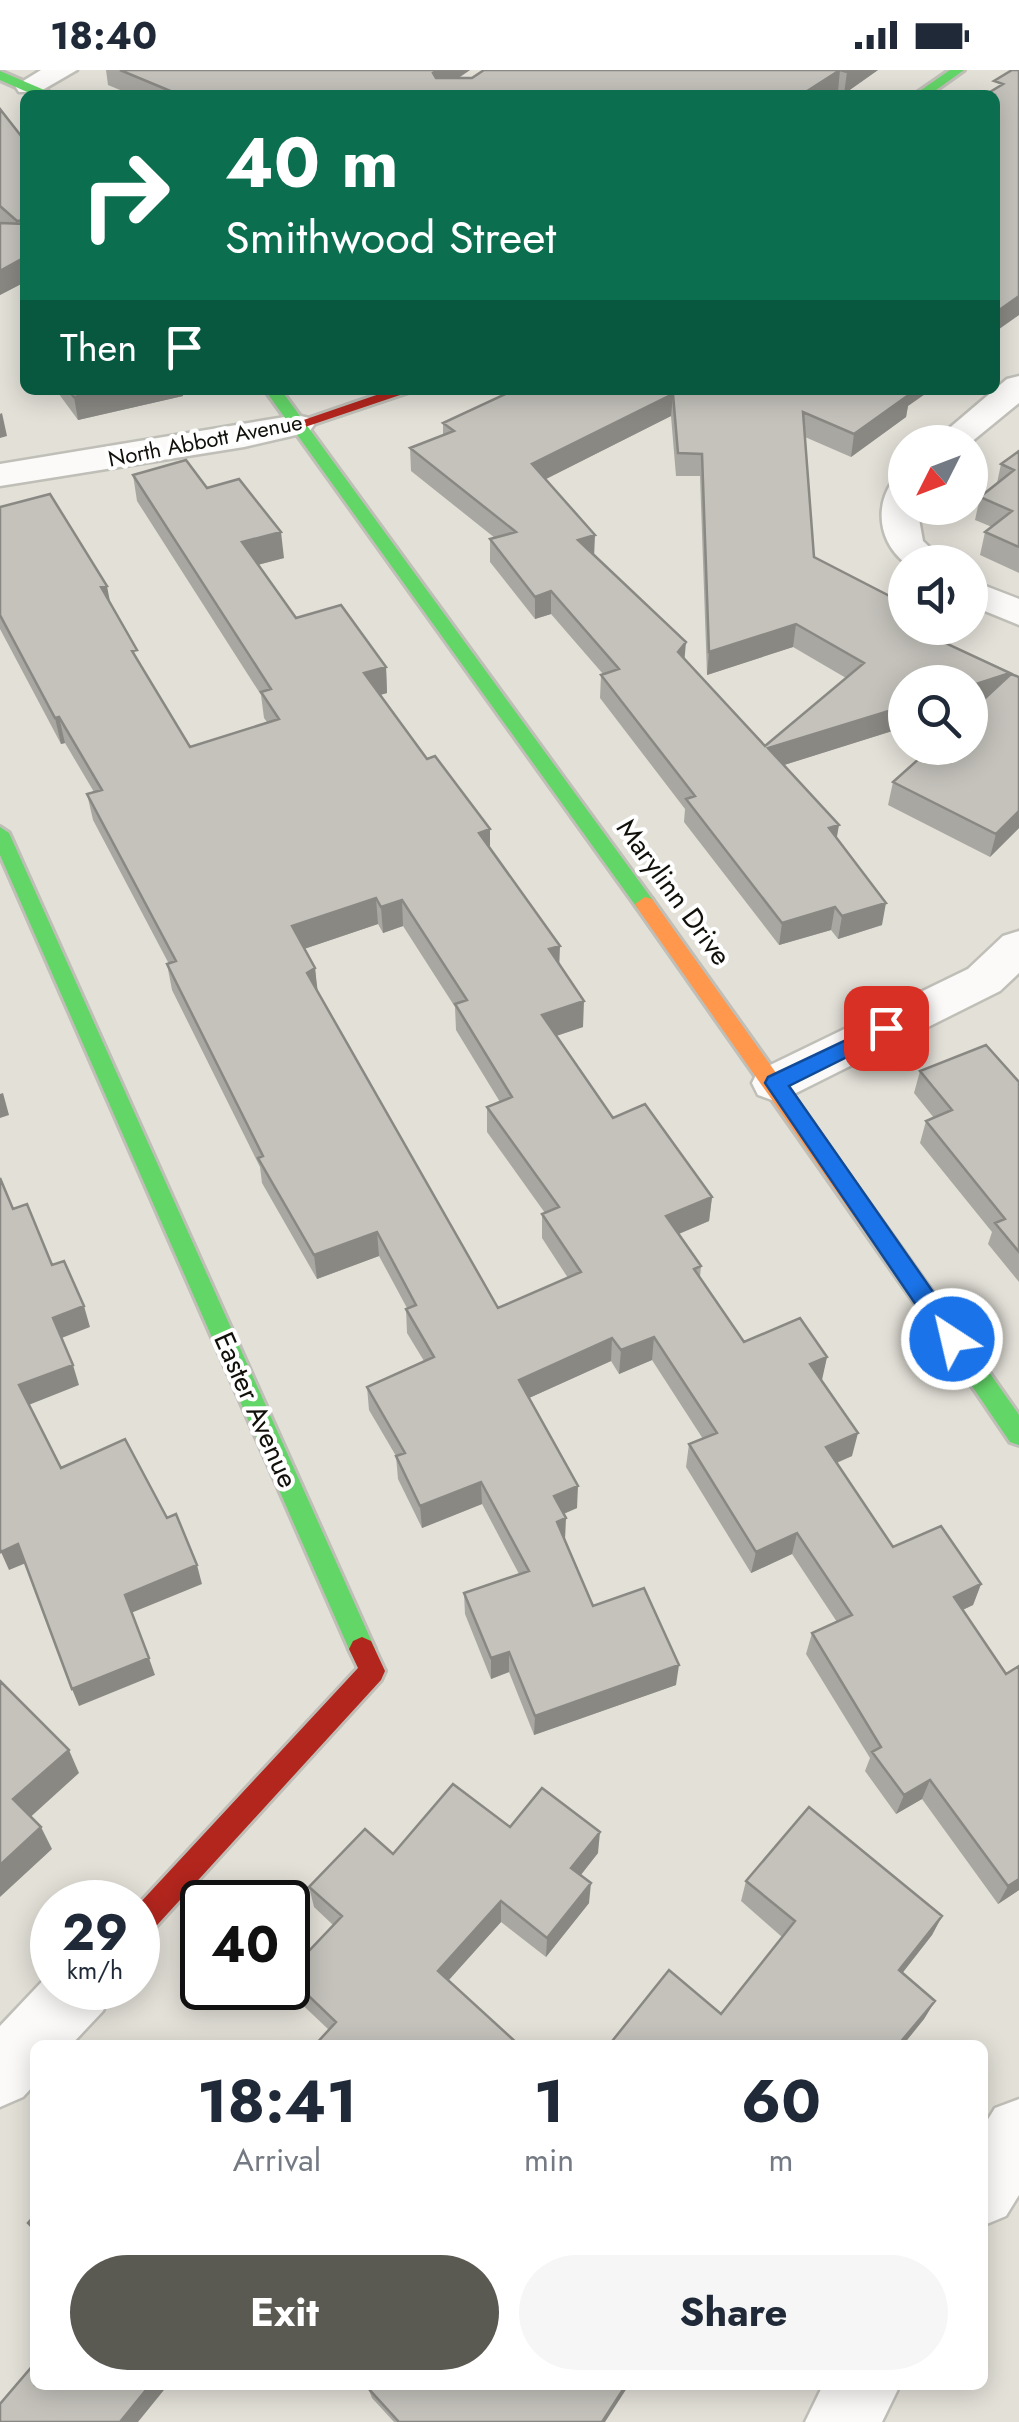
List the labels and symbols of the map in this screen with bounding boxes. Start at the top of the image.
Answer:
street label: North Abbott Avenue [105,405,305,475]
north arrow [888,425,988,525]
street label: Marylinn Drive [607,810,741,974]
pin [844,986,929,1071]
position arrow [900,1287,1004,1391]
street label: Easter Avenue [203,1326,309,1494]
speed limit sign: 40 [180,1880,310,2010]

